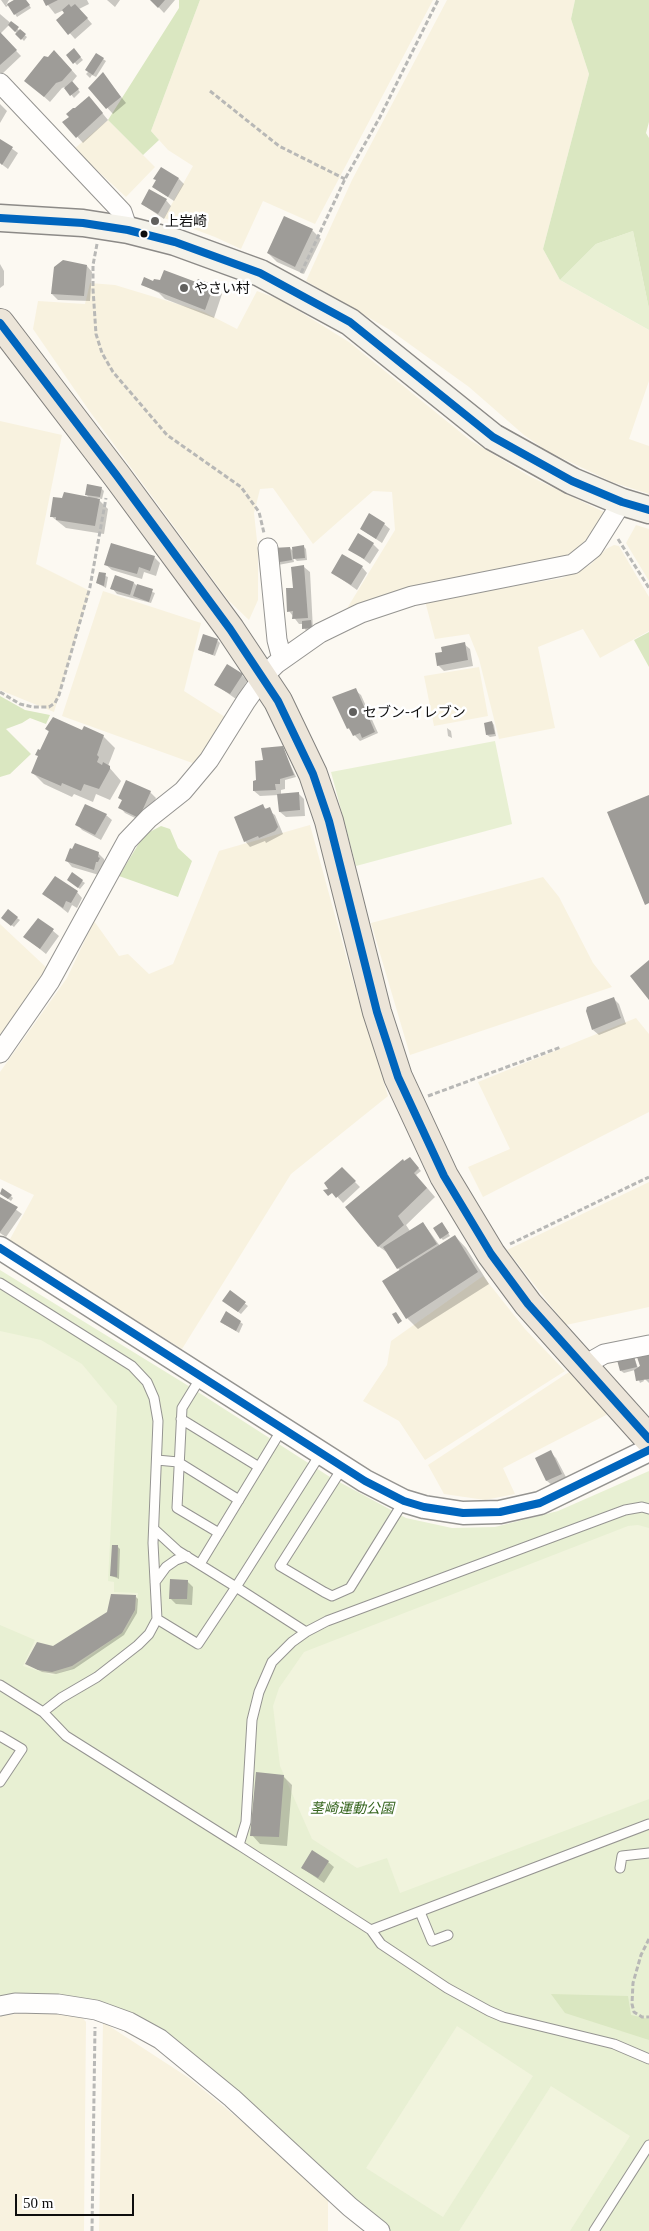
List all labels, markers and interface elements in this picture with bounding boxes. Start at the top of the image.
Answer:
place label: 上岩崎 [165,213,207,229]
marker: 上岩崎 [149,215,161,227]
unlabelled marker [139,229,149,239]
place label: やさい村 [194,280,250,296]
marker: やさい村 [178,282,190,294]
place label: セブン-イレブン [363,704,466,720]
marker: セブン-イレブン [347,706,359,718]
park label: 茎崎運動公園 [310,1800,394,1816]
scale bar [18,2184,136,2216]
text: 50 m [23,2195,53,2211]

